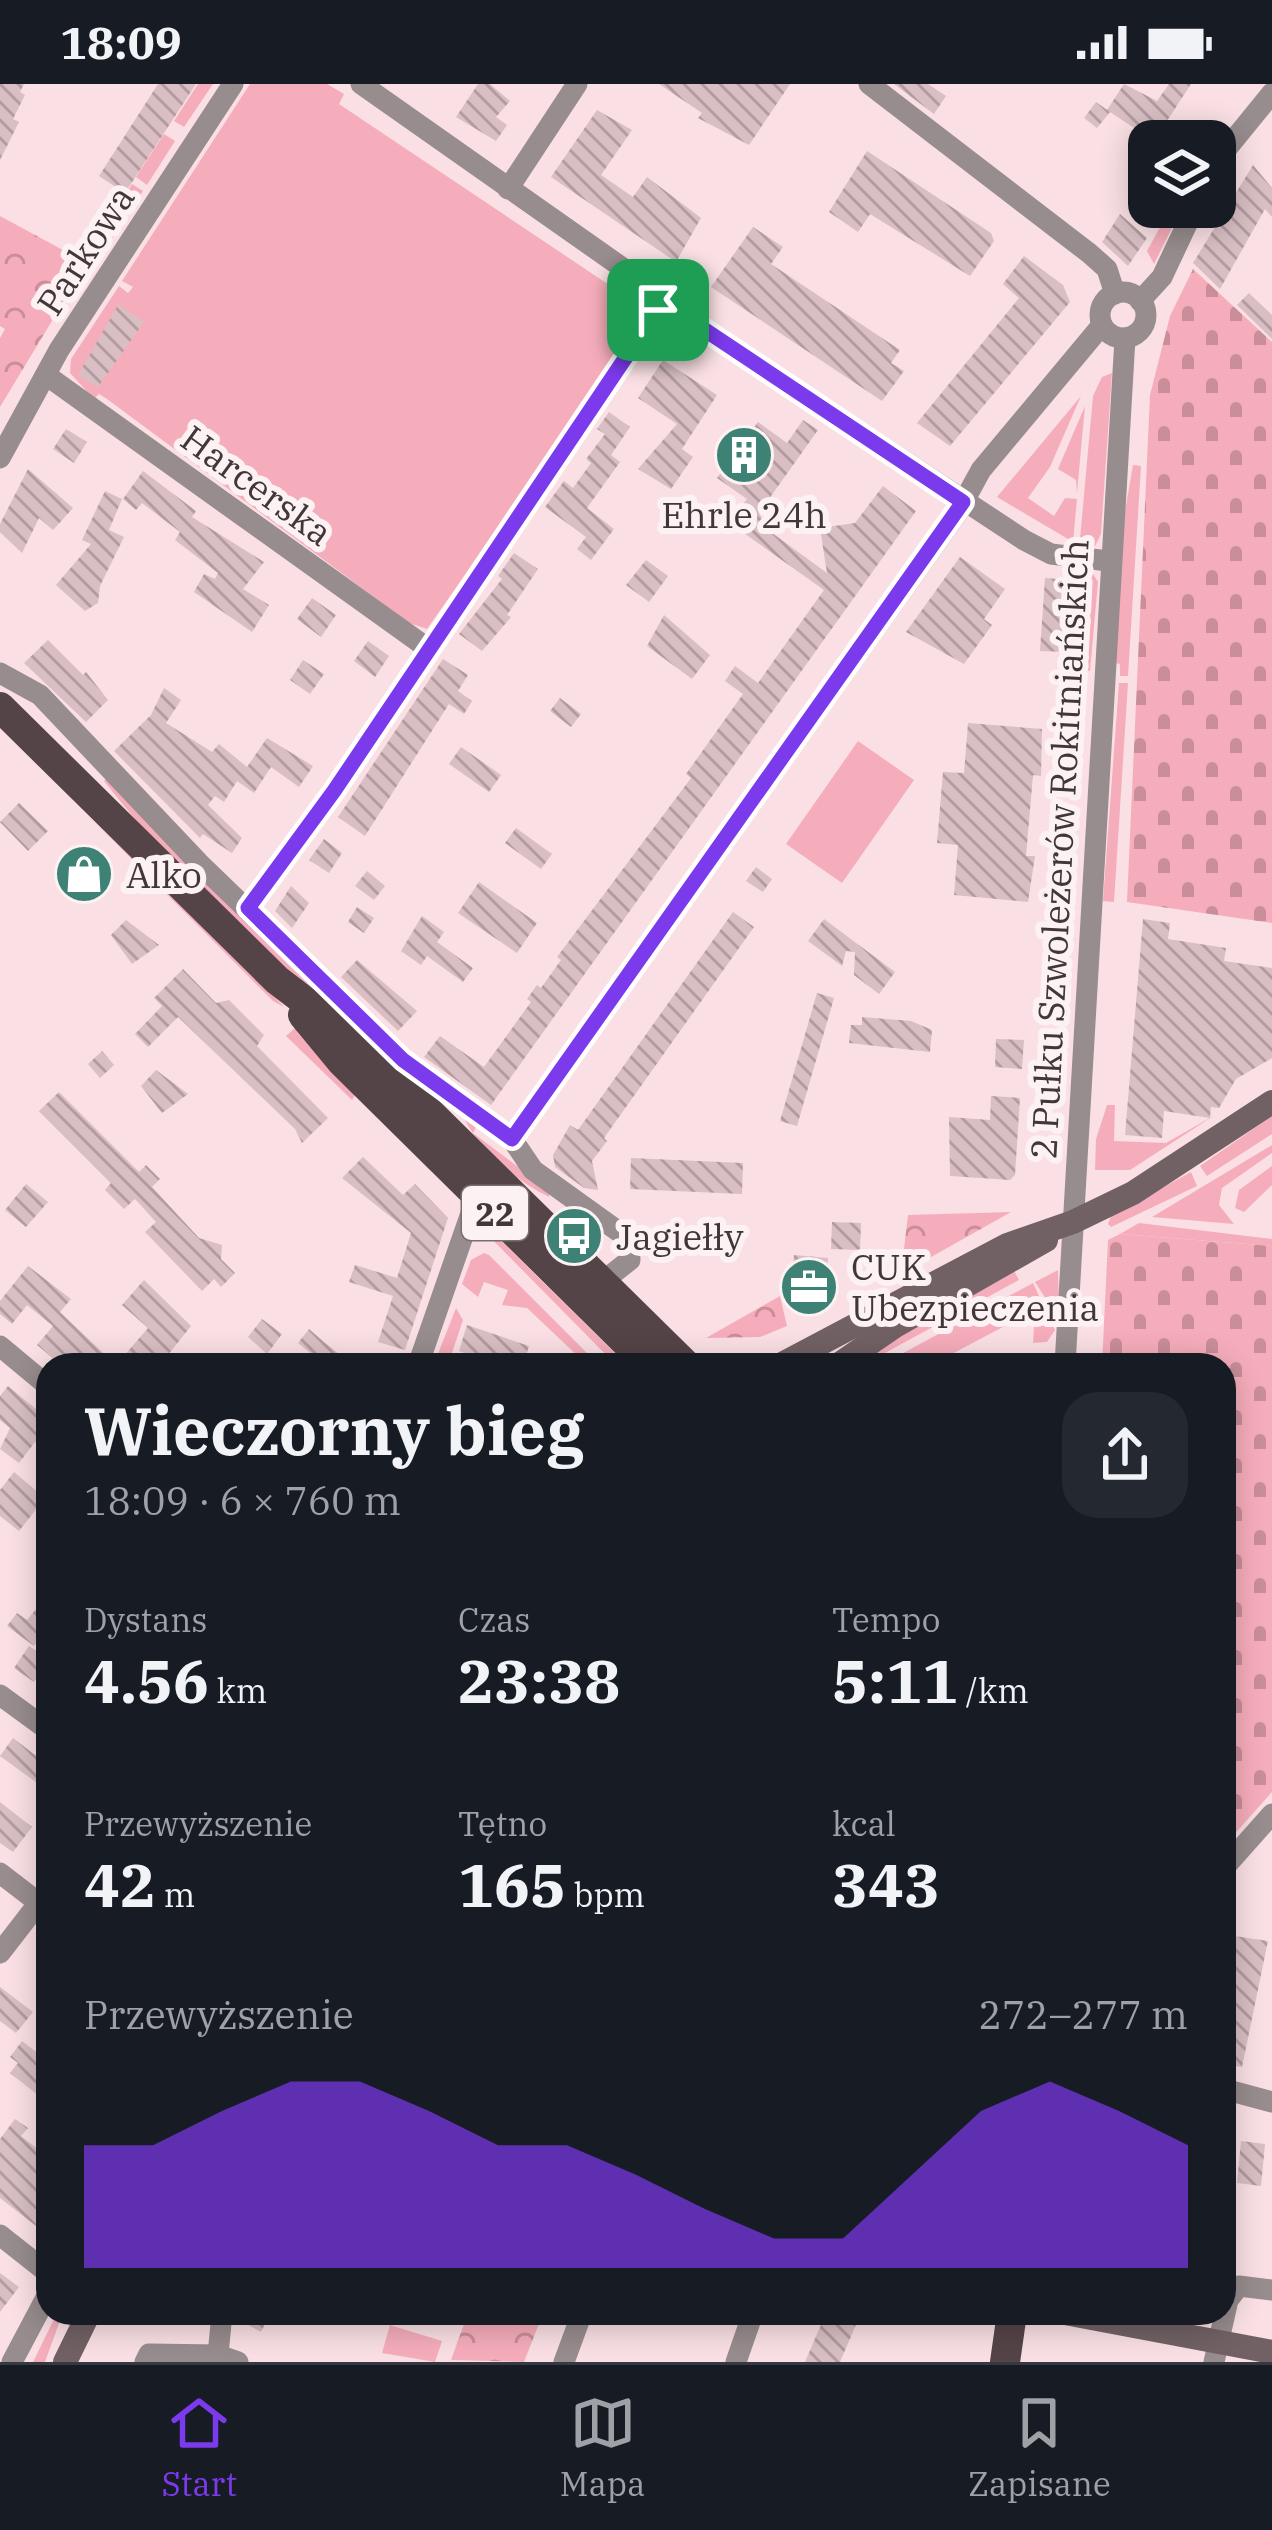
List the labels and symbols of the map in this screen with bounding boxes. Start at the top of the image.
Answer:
street label: Parkowa [26,176,144,324]
pin [607,259,709,361]
street label: Harcerska [172,414,342,556]
building icon: Ehrle 24h [713,424,775,486]
place label: Ehrle 24h [661,491,827,538]
street label: 2 Pułku Szwoleżerów Rokitniańskich [1019,538,1099,1160]
shop icon: Alko [53,843,115,905]
place label: Alko [126,851,202,898]
road number: 22 [462,1186,528,1240]
bus stop icon: Jagiełły [543,1205,605,1267]
place label: Jagiełły [616,1213,744,1260]
place label: CUK Ubezpieczenia [851,1243,1099,1331]
office icon: CUK Ubezpieczenia [778,1256,840,1318]

